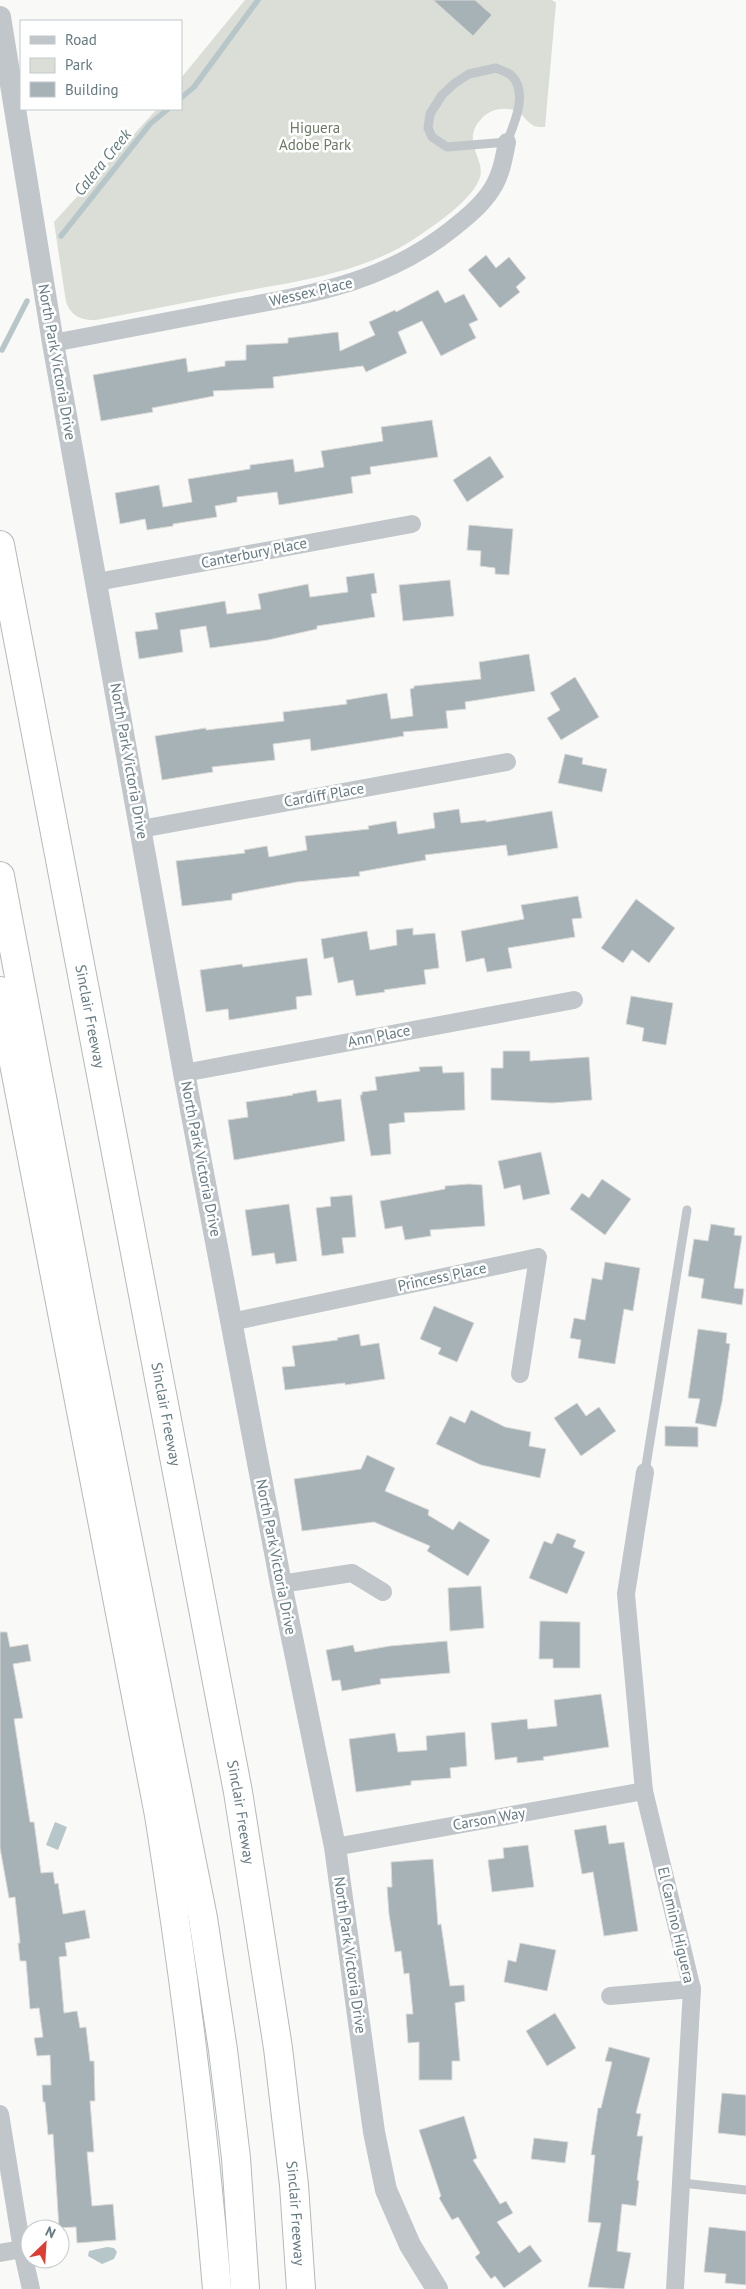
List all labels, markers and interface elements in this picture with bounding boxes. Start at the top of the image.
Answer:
legend [20,20,182,110]
text: Road [65,30,97,49]
text: Park [65,55,93,74]
text: Building [65,80,119,99]
park label: Higuera Adobe Park [279,118,352,154]
water label: Calera Creek [69,124,136,200]
street label: Wessex Place [267,273,354,310]
street label: North Park Victoria Drive [34,282,81,441]
street label: Canterbury Place [199,533,309,572]
street label: North Park Victoria Drive [106,681,153,840]
street label: Cardiff Place [282,778,365,811]
street label: Sinclair Freeway [71,963,110,1070]
street label: Ann Place [346,1020,412,1051]
street label: North Park Victoria Drive [177,1079,226,1238]
street label: Princess Place [396,1258,488,1295]
street label: Sinclair Freeway [147,1361,186,1468]
street label: North Park Victoria Drive [252,1477,301,1636]
street label: Sinclair Freeway [223,1759,259,1866]
street label: Carson Way [451,1803,527,1834]
street label: El Camino Higuera [654,1865,699,1985]
street label: North Park Victoria Drive [330,1875,371,2035]
street label: Sinclair Freeway [282,2160,309,2267]
north arrow [20,2219,70,2269]
text: N [43,2222,58,2242]

